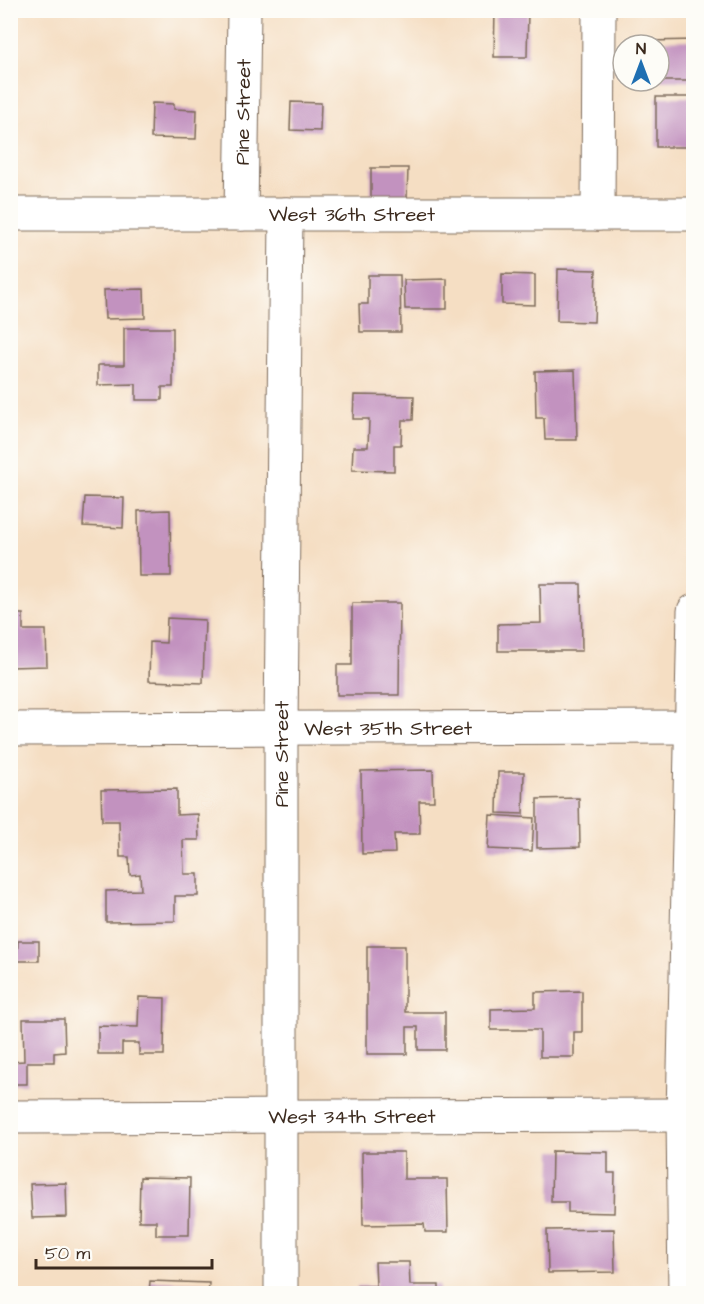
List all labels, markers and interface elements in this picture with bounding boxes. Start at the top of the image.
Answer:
north arrow [611,33,671,93]
text: N [636,38,646,60]
street label: Pine Street [229,59,258,165]
street label: West 36th Street [269,201,435,229]
street label: Pine Street [268,701,296,807]
street label: West 35th Street [304,715,472,743]
street label: West 34th Street [268,1103,436,1131]
scale bar [36,1232,212,1270]
text: 50 m [45,1241,90,1266]

